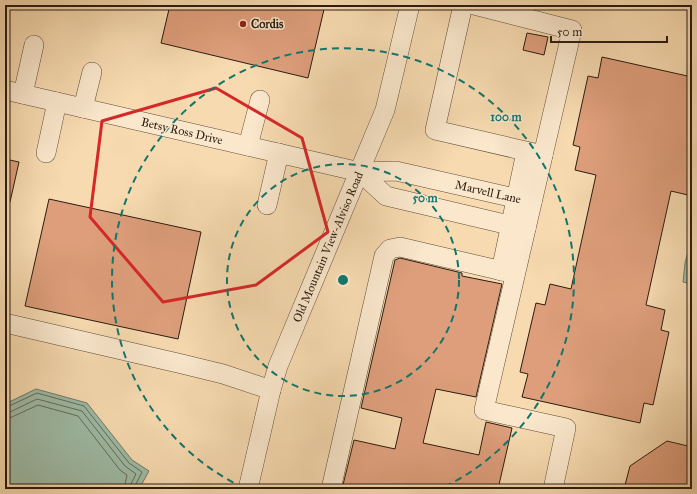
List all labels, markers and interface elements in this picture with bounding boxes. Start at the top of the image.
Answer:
place label: Cordis [251,17,284,31]
scale bar [551,18,667,44]
marker: Cordis [238,19,248,29]
text: 50 m [557,25,582,39]
text: 100 m [490,110,523,124]
street label: Betsy Ross Drive [140,115,224,147]
street label: Old Mountain View-Alviso Road [290,170,366,324]
street label: Marvell Lane [454,178,522,206]
text: 50 m [412,191,439,205]
centre of rings [336,273,350,287]

